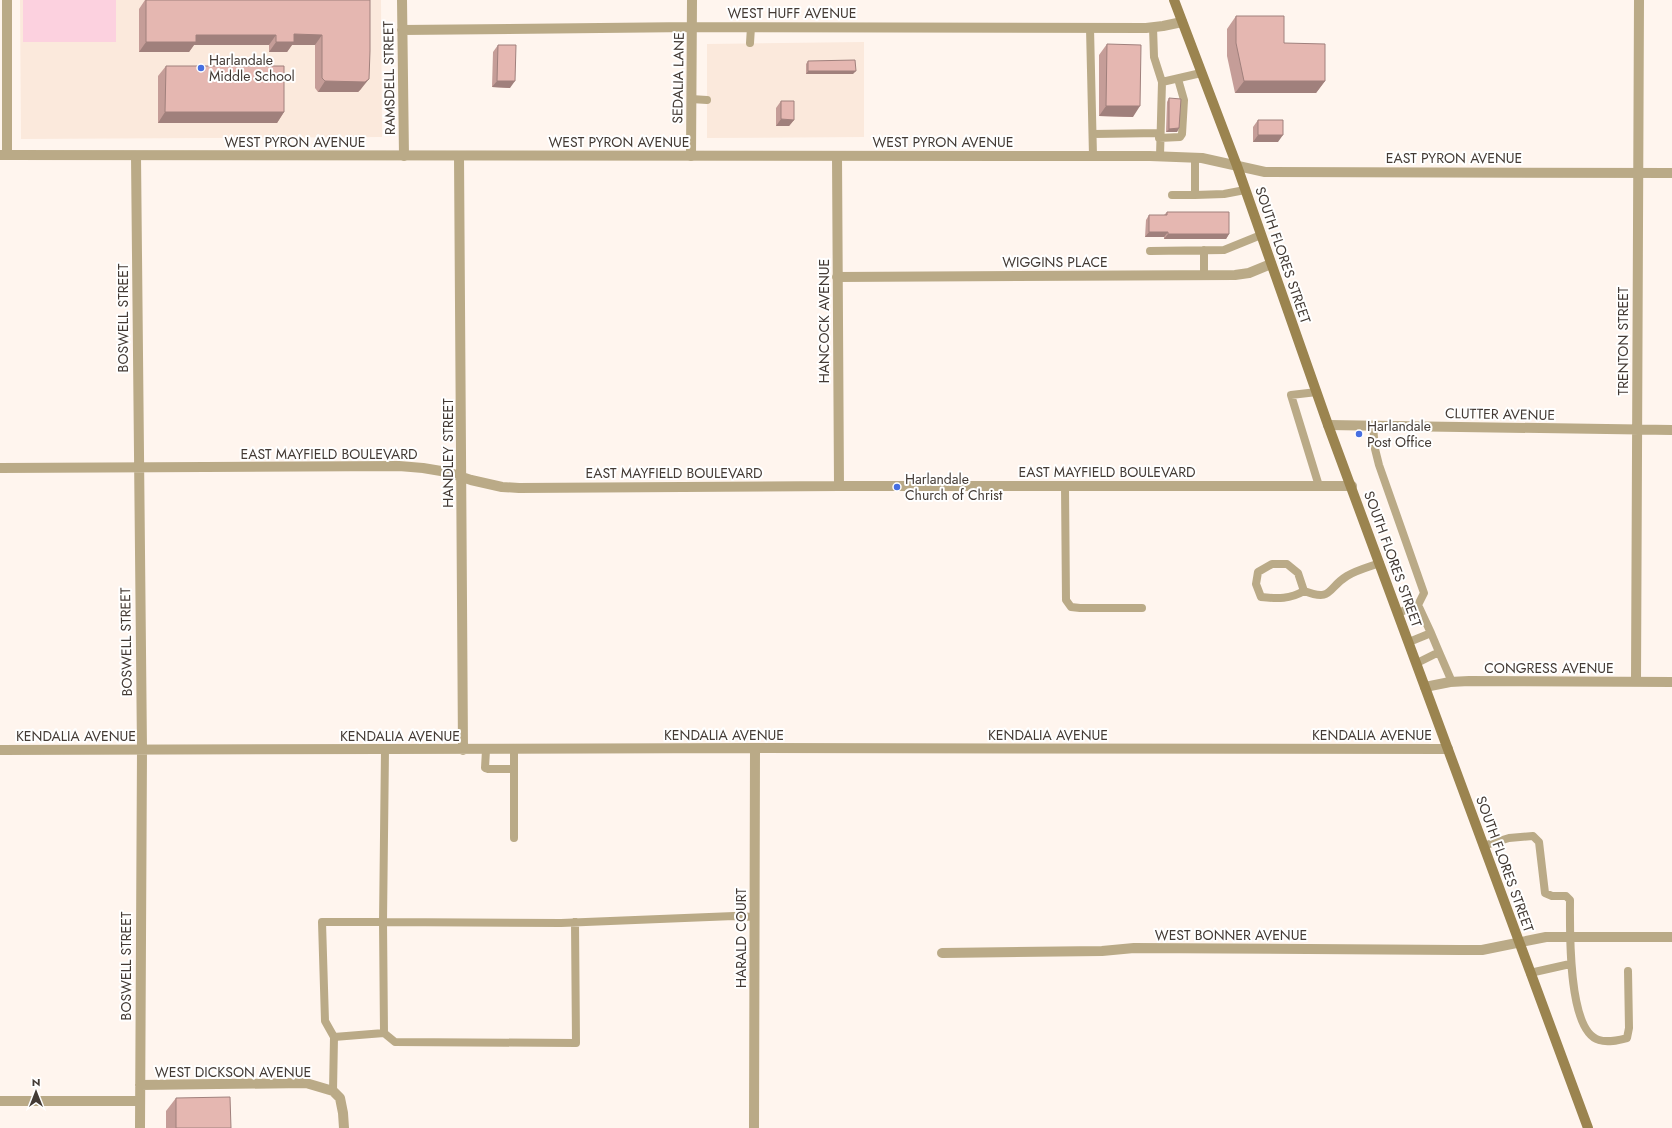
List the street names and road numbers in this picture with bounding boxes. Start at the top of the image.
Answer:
street label: WEST HUFF AVENUE [727,3,857,23]
street label: RAMSDELL STREET [378,20,400,135]
street label: SEDALIA LANE [667,32,689,124]
street label: WEST PYRON AVENUE [224,132,366,152]
street label: WEST PYRON AVENUE [548,132,690,152]
street label: WEST PYRON AVENUE [872,132,1014,152]
street label: EAST PYRON AVENUE [1386,148,1522,168]
street label: SOUTH FLORES STREET [1250,184,1316,327]
street label: WIGGINS PLACE [1002,252,1108,272]
street label: HANCOCK AVENUE [814,259,834,383]
street label: BOSWELL STREET [113,263,133,372]
street label: TRENTON STREET [1613,286,1633,395]
street label: HANDLEY STREET [438,398,458,508]
street label: CLUTTER AVENUE [1445,403,1555,425]
street label: EAST MAYFIELD BOULEVARD [240,444,418,464]
street label: EAST MAYFIELD BOULEVARD [1018,462,1196,482]
street label: EAST MAYFIELD BOULEVARD [585,463,763,483]
street label: SOUTH FLORES STREET [1359,488,1427,630]
street label: BOSWELL STREET [115,587,137,697]
street label: CONGRESS AVENUE [1484,658,1614,678]
street label: KENDALIA AVENUE [664,725,784,745]
street label: KENDALIA AVENUE [988,725,1108,745]
street label: KENDALIA AVENUE [1312,725,1432,745]
street label: KENDALIA AVENUE [16,726,136,746]
street label: KENDALIA AVENUE [340,726,460,746]
street label: SOUTH FLORES STREET [1471,793,1539,935]
street label: HARALD COURT [731,887,751,988]
street label: BOSWELL STREET [116,911,136,1020]
street label: WEST BONNER AVENUE [1155,925,1307,945]
street label: WEST DICKSON AVENUE [155,1062,311,1082]

